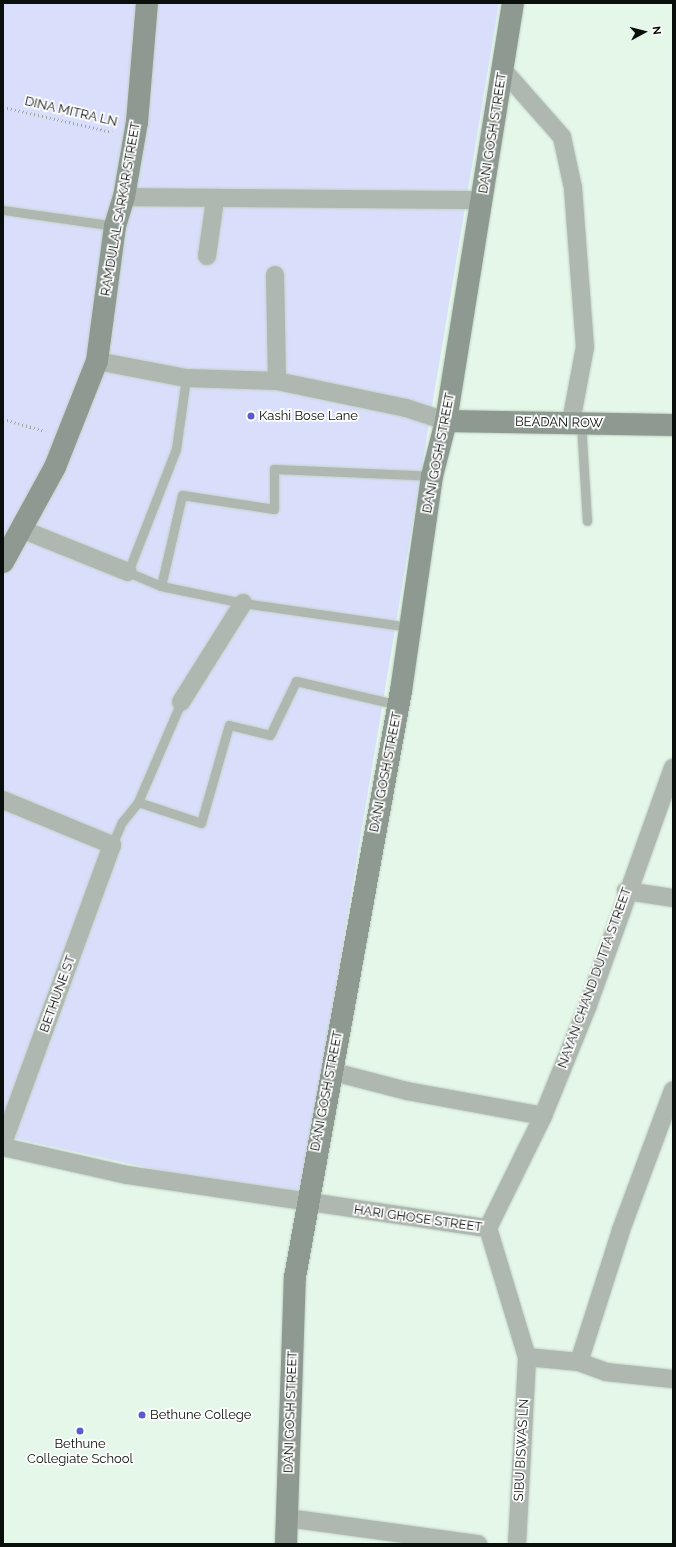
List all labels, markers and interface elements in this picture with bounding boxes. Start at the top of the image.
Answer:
north arrow [624,12,664,52]
text: N [649,26,663,35]
street label: DANI GOSH STREET [476,71,510,195]
street label: DINA MITRA LN [23,94,119,130]
street label: RAMDULAL SARKAR STREET [98,120,144,298]
street label: DANI GOSH STREET [420,392,458,514]
place label: Kashi Bose Lane [259,408,358,424]
marker: Kashi Bose Lane [246,411,256,421]
street label: BEADAN ROW [515,414,603,432]
street label: DANI GOSH STREET [367,711,405,833]
street label: NAYAN CHAND DUTTA STREET [555,885,635,1071]
street label: BETHUNE ST [37,953,79,1035]
street label: DANI GOSH STREET [308,1030,346,1152]
street label: HARI GHOSE STREET [353,1202,483,1236]
street label: DANI GOSH STREET [281,1351,301,1473]
street label: SIBU BISWAS LN [512,1398,532,1502]
place label: Bethune College [150,1407,251,1423]
marker: Bethune College [137,1410,147,1420]
marker: Bethune Collegiate School [75,1426,85,1436]
place label: Bethune Collegiate School [27,1437,133,1468]

